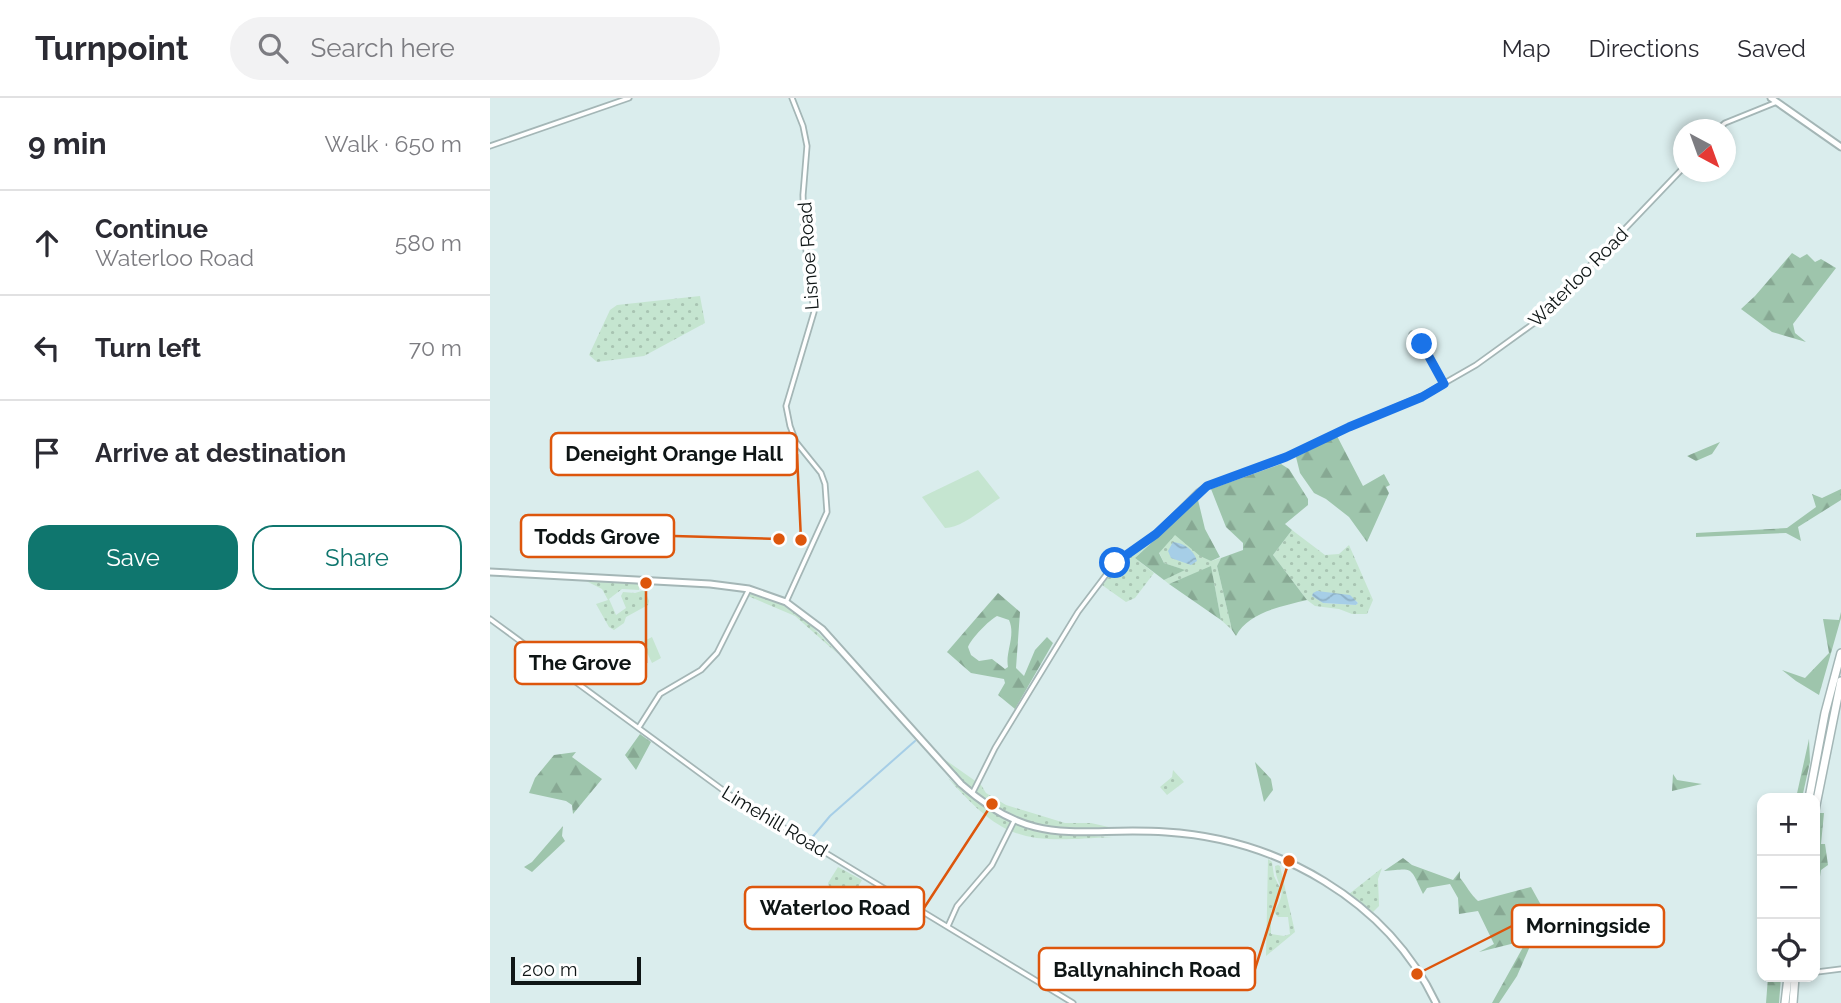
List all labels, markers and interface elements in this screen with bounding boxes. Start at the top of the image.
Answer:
search box [230,17,720,80]
text: Turnpoint [35,29,188,68]
icon: search [254,29,292,67]
text: Search here [310,33,455,63]
text: Map [1502,34,1551,63]
text: Directions [1589,34,1699,63]
text: Saved [1737,34,1806,63]
north arrow [1673,119,1736,182]
text: 9 min [28,126,107,161]
text: Walk · 650 m [325,130,462,157]
street label: Lisnoe Road [793,201,823,311]
text: Continue [95,214,208,244]
street label: Waterloo Road [1524,223,1632,331]
icon: ahead [28,224,66,262]
text: 580 m [395,229,462,256]
text: Waterloo Road [95,244,254,271]
route end [1406,328,1437,359]
icon: left [28,329,66,367]
text: Turn left [95,333,201,363]
text: 70 m [409,334,462,361]
callout: Deneight Orange Hall [551,433,797,475]
icon: arrive [28,434,66,472]
text: Arrive at destination [95,438,346,468]
text: Deneight Orange Hall [565,441,783,466]
callout: Todds Grove [521,515,674,557]
text: Todds Grove [534,524,660,549]
button: Save [28,525,238,590]
button: Share [252,525,462,590]
route start [1099,547,1130,578]
callout: The Grove [515,642,646,684]
text: The Grove [529,650,632,675]
street label: Limehill Road [718,781,832,861]
map controls [1757,793,1820,982]
button: + [1757,793,1820,856]
button: − [1757,856,1820,919]
callout: Waterloo Road [745,887,924,929]
text: Waterloo Road [760,895,910,920]
callout: Morningside [1512,905,1664,947]
text: Morningside [1526,913,1651,938]
button: locate [1757,919,1820,982]
callout: Ballynahinch Road [1039,948,1255,990]
scale bar [511,954,640,986]
text: Ballynahinch Road [1053,957,1241,982]
text: 200 m [522,958,577,980]

